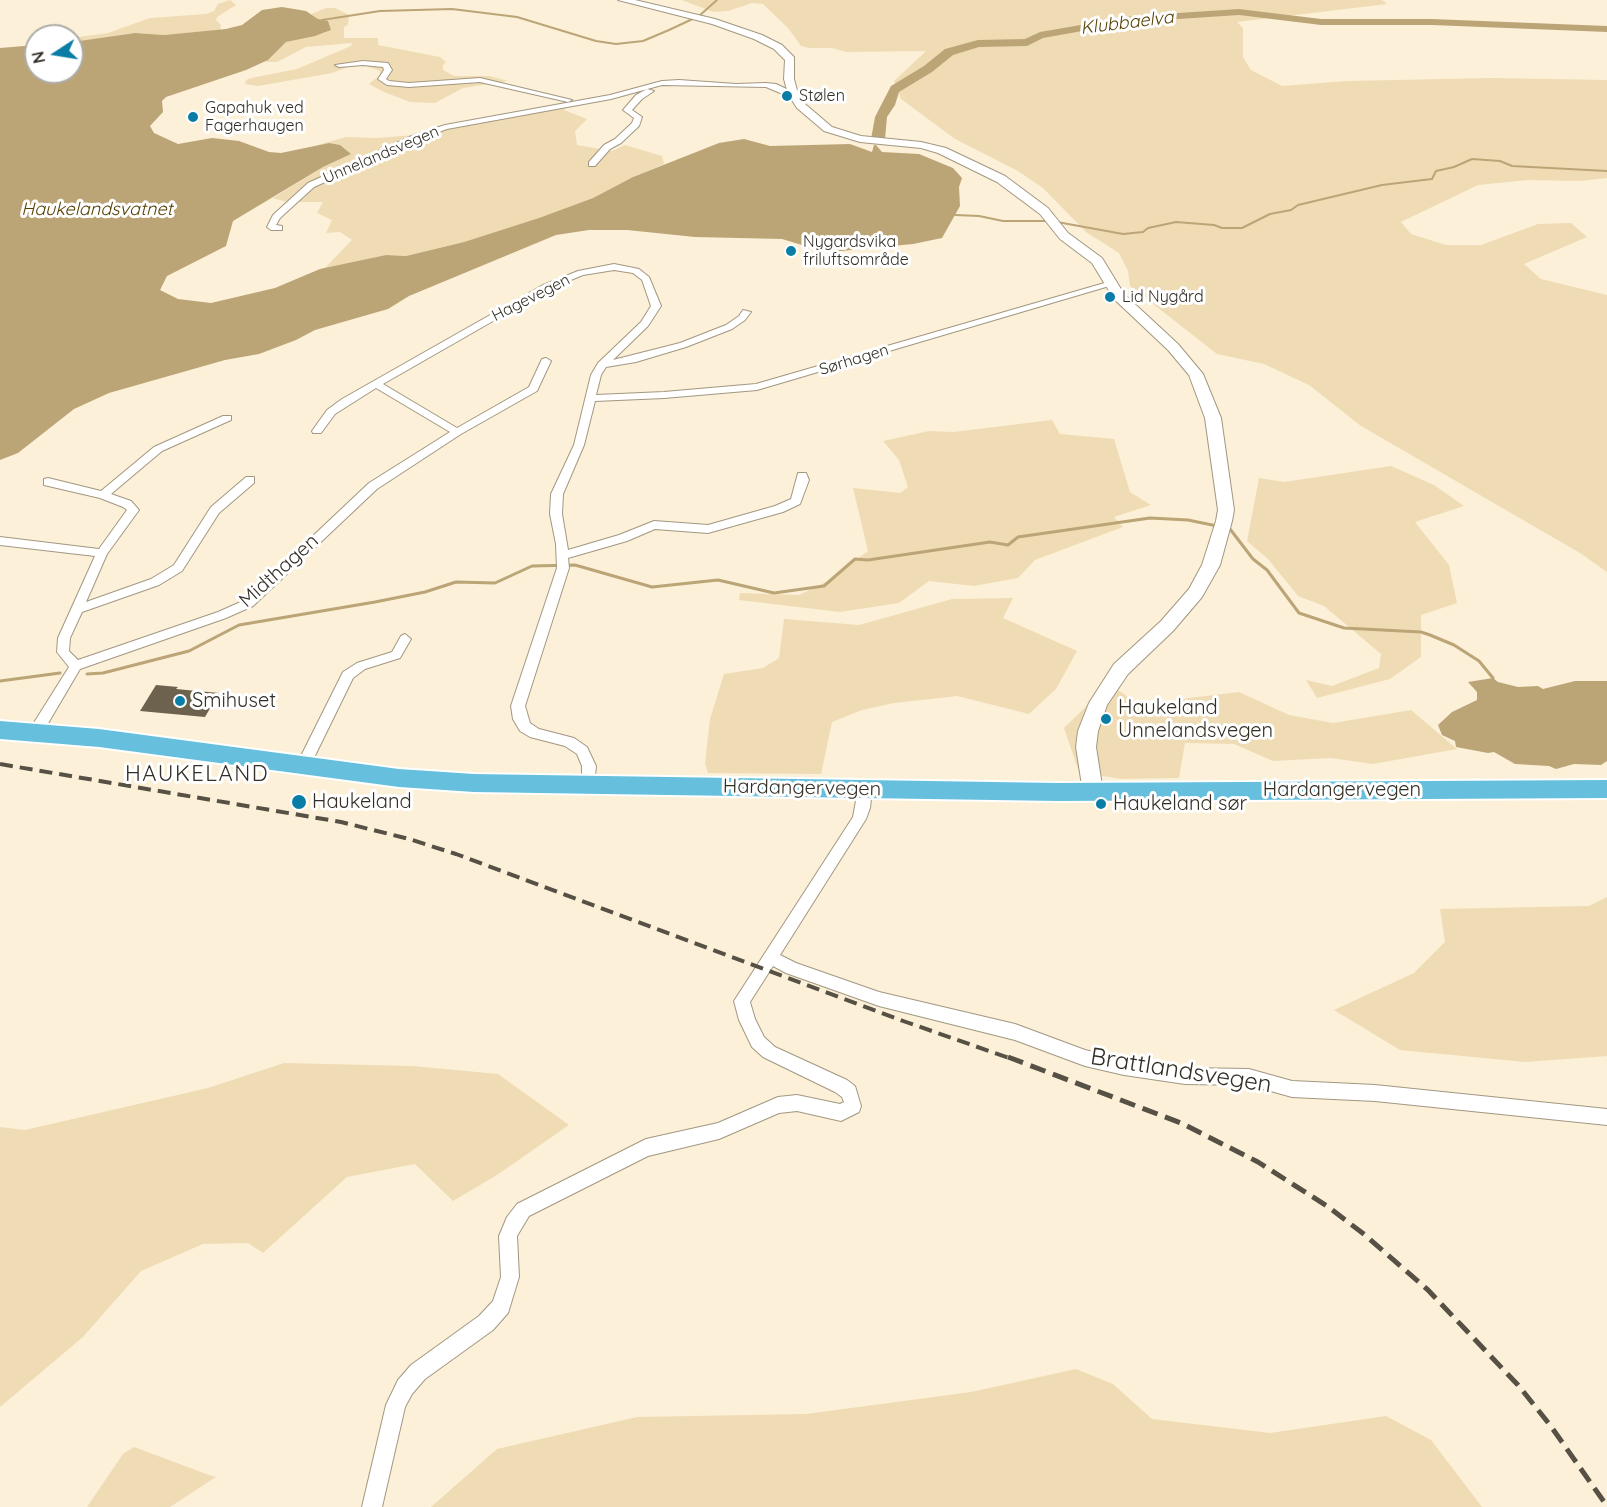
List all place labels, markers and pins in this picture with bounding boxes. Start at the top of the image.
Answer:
place label: Stølen [799,86,845,106]
marker: Stølen [780,89,794,103]
place label: Gapahuk ved Fagerhaugen [205,98,304,136]
marker: Gapahuk ved Fagerhaugen [186,110,200,124]
place label: Nygardsvika friluftsområde [803,232,909,270]
marker: Nygardsvika friluftsområde [784,244,798,258]
place label: Lid Nygård [1122,287,1204,307]
marker: Lid Nygård [1103,290,1117,304]
place label: Smihuset [192,689,276,713]
marker: Smihuset [173,694,187,708]
place label: Haukeland Unnelandsvegen [1118,696,1273,743]
marker: Haukeland Unnelandsvegen [1099,712,1113,726]
place label: Haukeland [312,790,412,814]
place label: Haukeland sør [1113,792,1247,816]
marker: Haukeland [290,793,308,811]
marker: Haukeland sør [1094,797,1108,811]

